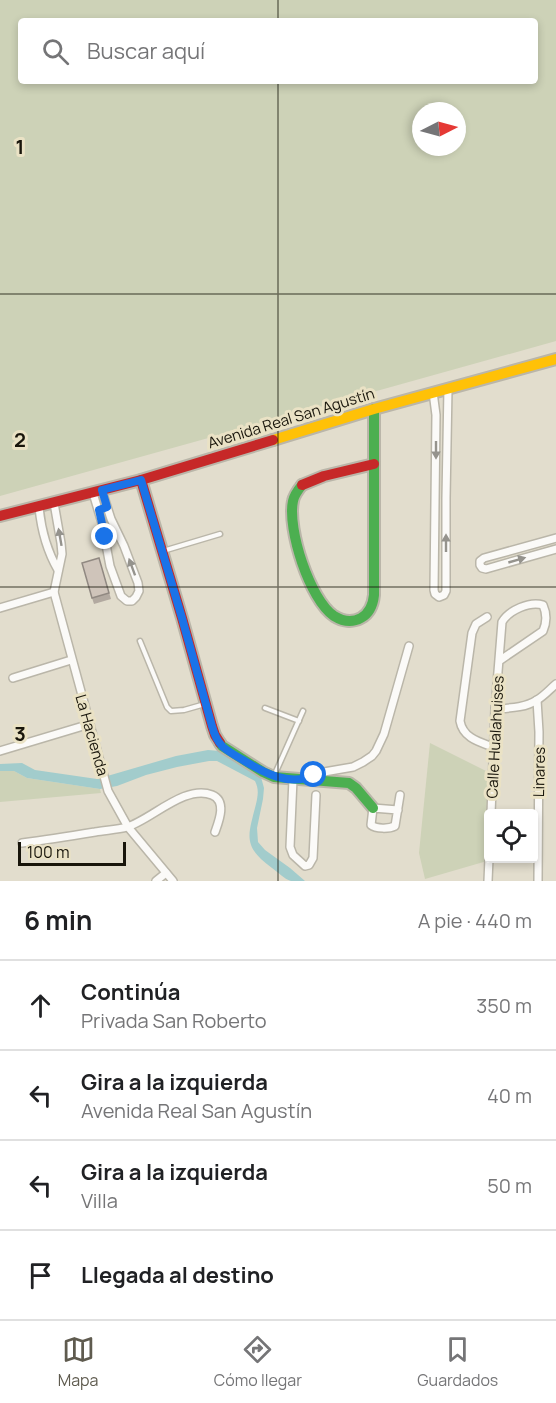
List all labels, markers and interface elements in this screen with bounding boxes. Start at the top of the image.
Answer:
search box [18,18,538,84]
icon: search [39,35,72,68]
text: Buscar aquí [87,36,205,66]
north arrow [412,102,466,156]
text: 1 [16,133,24,160]
street label: Avenida Real San Agustín [205,383,377,453]
text: 2 [14,426,26,453]
one-way arrow [431,441,441,460]
route end [91,523,117,549]
one-way arrow [55,527,64,546]
one-way arrow [441,533,451,552]
one-way arrow [508,555,526,564]
one-way arrow [126,558,136,576]
street label: Calle Hualahuises [481,675,509,799]
street label: La Hacienda [70,692,114,778]
text: 3 [14,720,26,747]
street label: Linares [528,747,550,797]
route start [300,761,326,787]
map controls [484,809,538,863]
button: locate [484,809,538,863]
scale bar [18,839,126,866]
text: 100 m [27,841,70,863]
text: 6 min [24,902,92,938]
text: A pie · 440 m [418,907,532,934]
text: Continúa [81,977,181,1007]
icon: ahead [24,989,57,1022]
text: 350 m [476,992,532,1019]
text: Privada San Roberto [81,1007,267,1034]
text: Gira a la izquierda [81,1067,268,1097]
icon: left [24,1079,57,1112]
text: 40 m [487,1082,532,1109]
text: Avenida Real San Agustín [81,1097,312,1124]
text: Gira a la izquierda [81,1157,268,1187]
icon: left [24,1169,57,1202]
text: 50 m [487,1172,532,1199]
text: Villa [81,1187,118,1214]
icon: arrive [24,1259,57,1292]
text: Llegada al destino [81,1260,274,1290]
tab: Mapa [58,1333,98,1391]
tab: Cómo llegar [214,1333,302,1391]
tab: Guardados [417,1333,498,1391]

